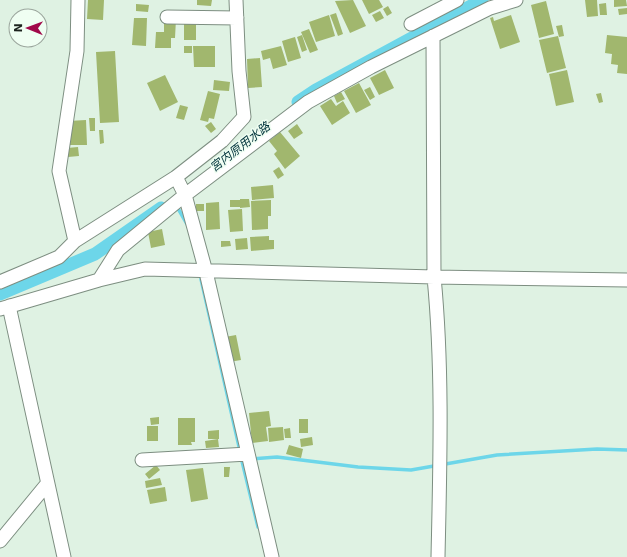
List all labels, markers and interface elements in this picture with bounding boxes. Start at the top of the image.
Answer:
north arrow [8,8,48,48]
text: N [12,23,25,33]
water label: 宮内原用水路 [207,119,273,175]

